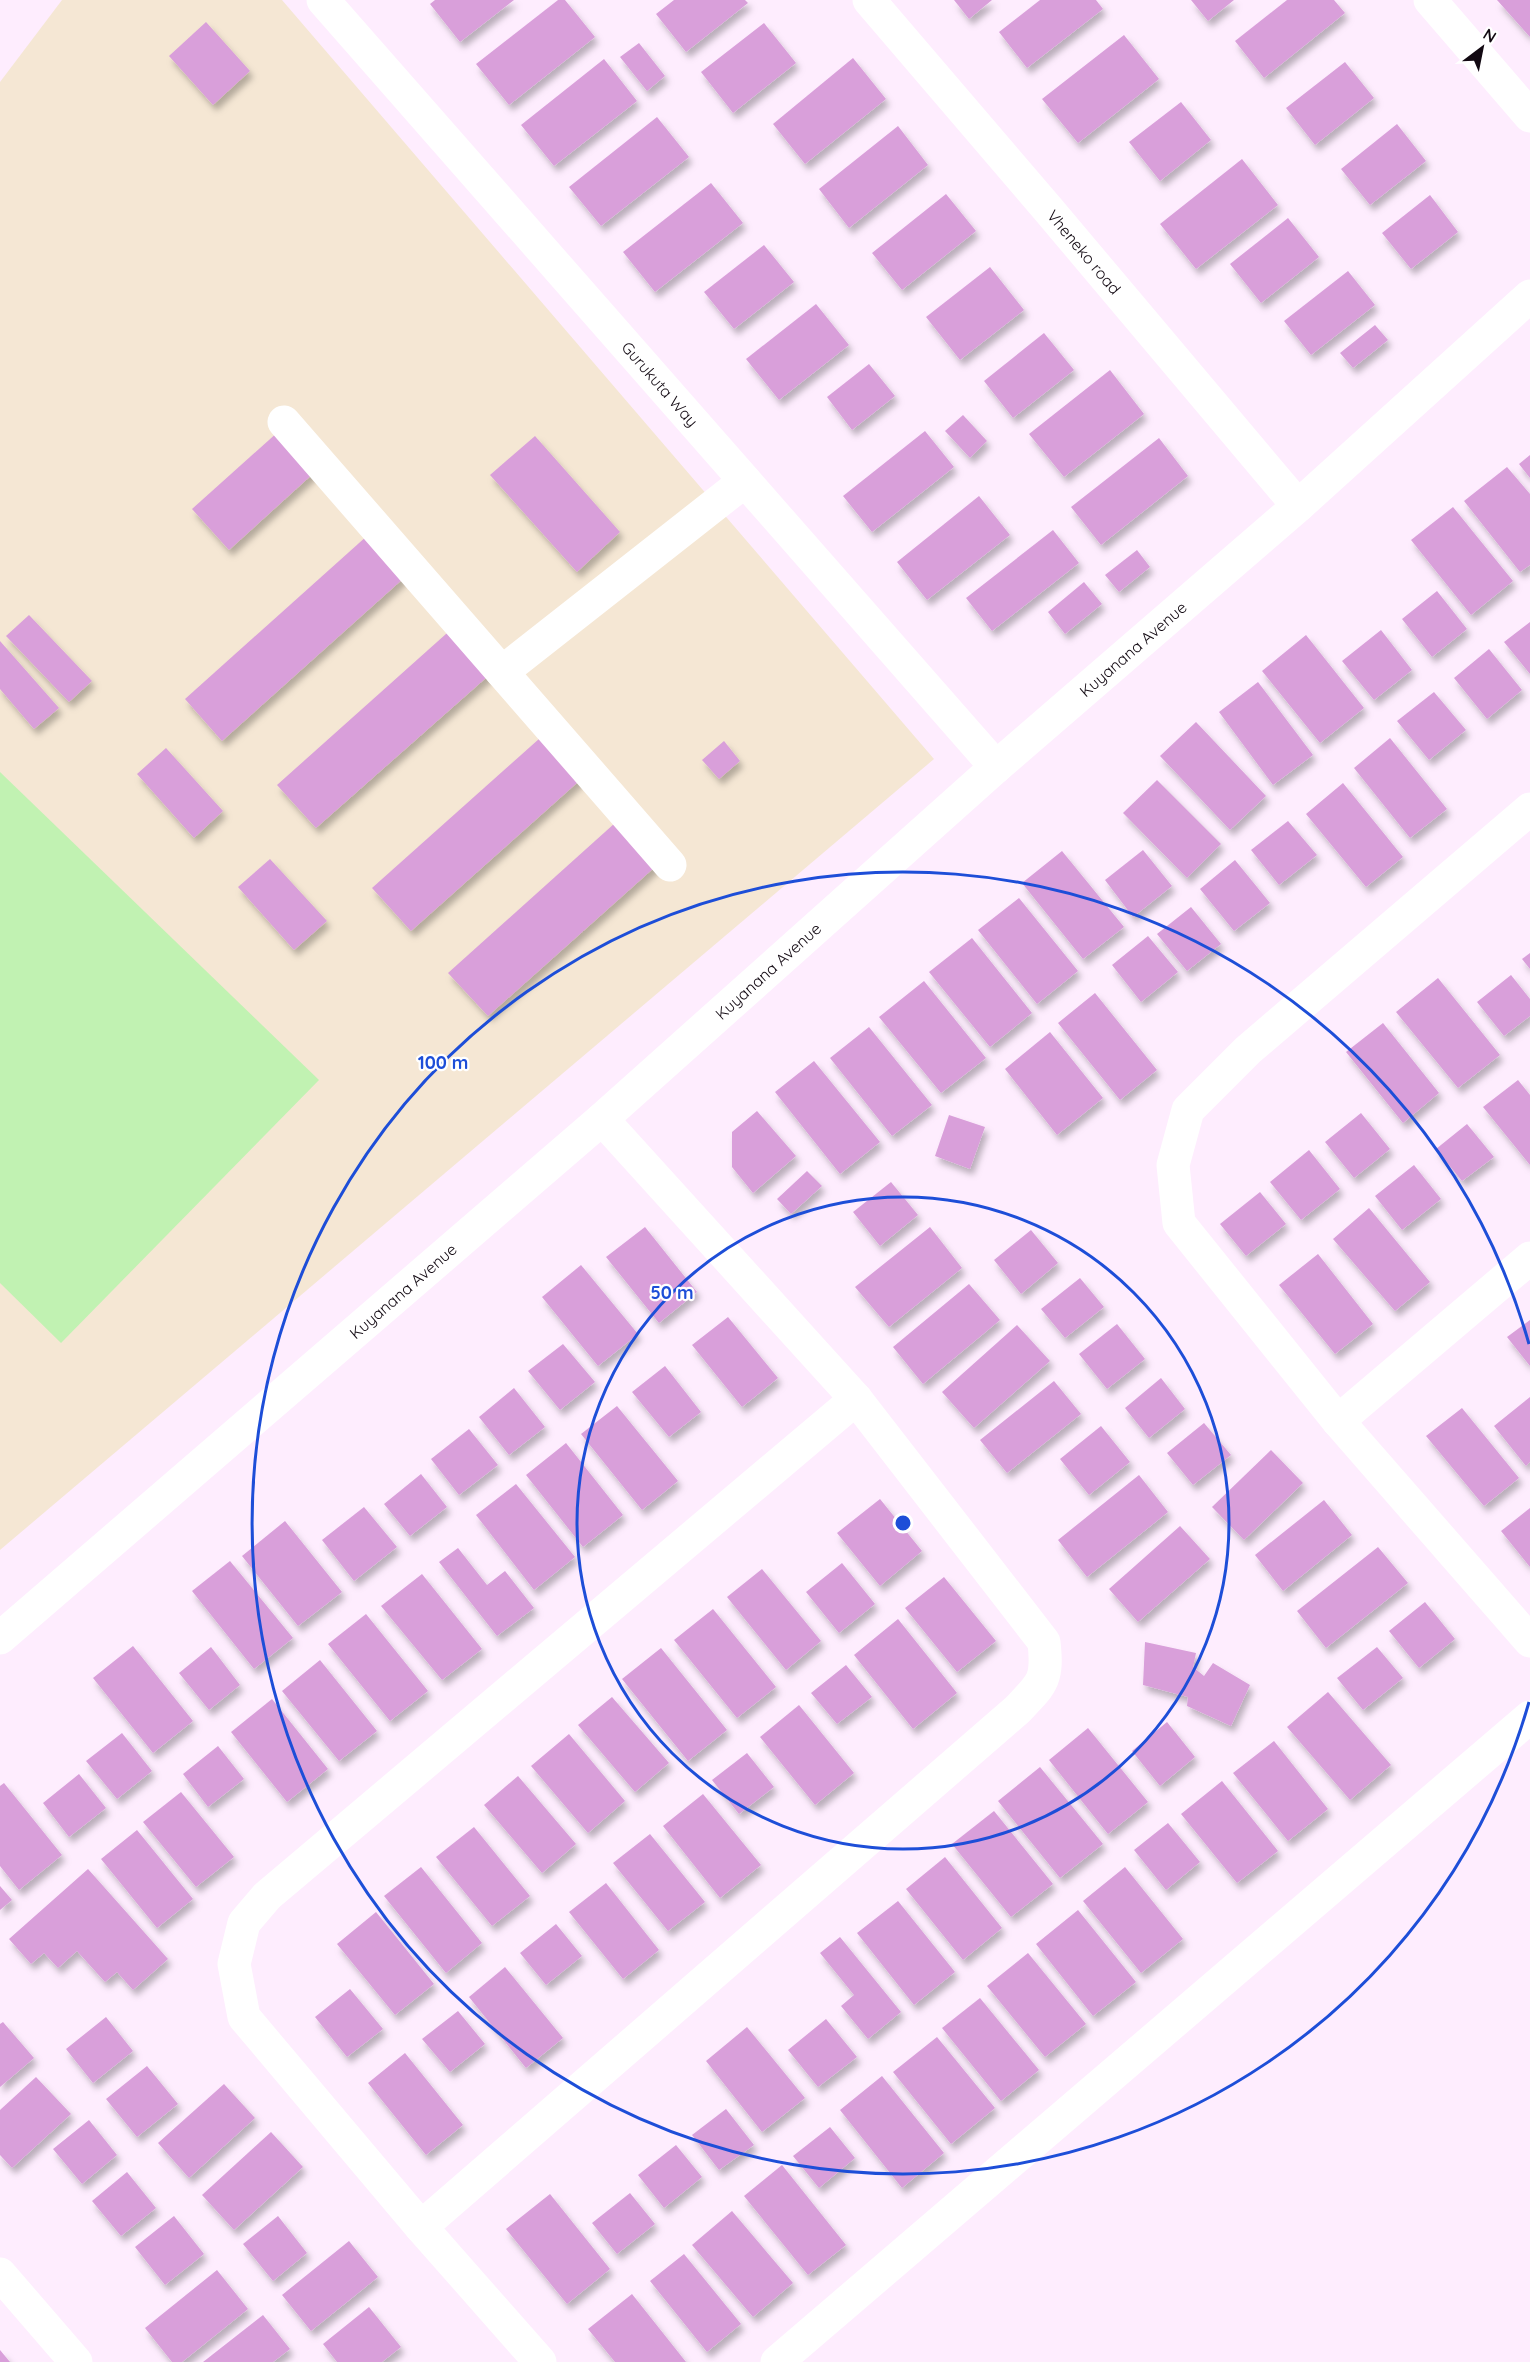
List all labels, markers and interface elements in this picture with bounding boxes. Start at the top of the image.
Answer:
north arrow [1452,18,1512,78]
text: N [1480,24,1500,47]
street label: Vheneko road [1043,206,1125,298]
street label: Gurukuta Way [617,337,703,431]
street label: Kuyanana Avenue [1075,597,1191,701]
street label: Kuyanana Avenue [711,918,825,1024]
text: 100 m [418,1051,468,1074]
street label: Kuyanana Avenue [345,1239,461,1343]
text: 50 m [650,1281,694,1304]
centre of rings [893,1513,913,1533]

